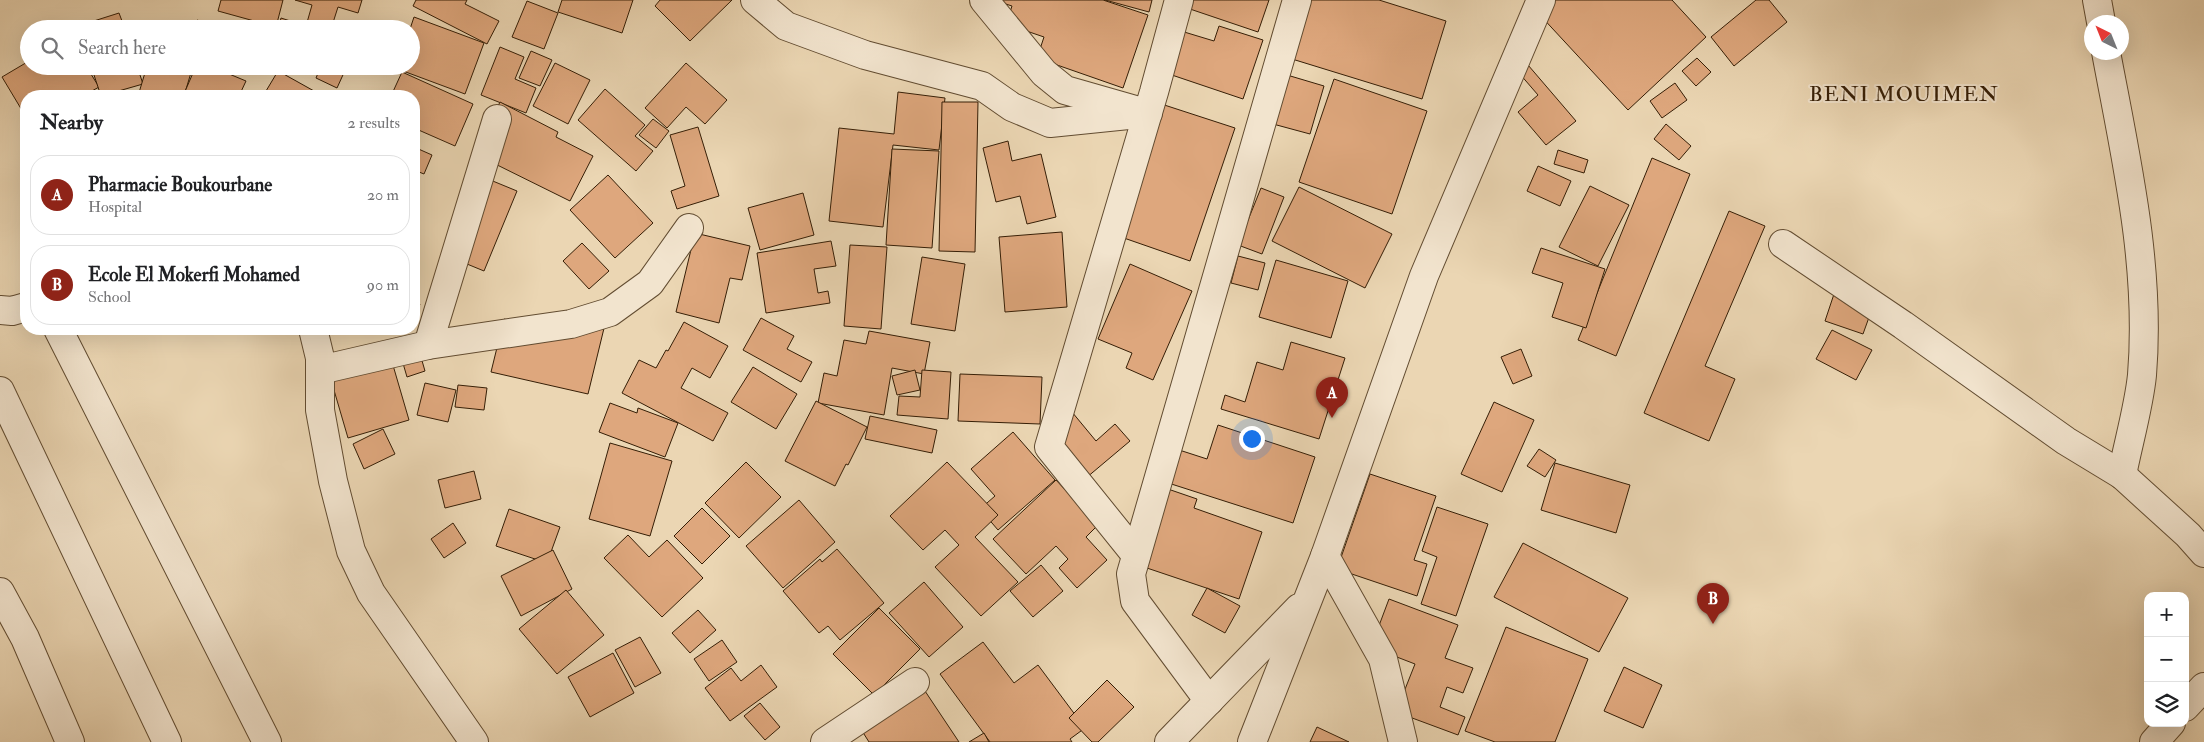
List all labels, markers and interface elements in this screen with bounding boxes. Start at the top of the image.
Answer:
north arrow [2084,15,2129,60]
search box [20,20,420,75]
icon: search [38,34,66,62]
text: Search here [78,36,166,60]
district label: BENI MOUIMEN [1809,81,1999,108]
text: Nearby [40,109,103,136]
text: 2 results [347,113,400,133]
text: Pharmacie Boukourbane [88,173,272,197]
text: A [52,185,62,205]
text: 20 m [367,185,399,205]
text: Hospital [88,197,142,217]
text: Ecole El Mokerfi Mohamed [88,263,300,287]
text: B [52,275,62,295]
text: 90 m [367,275,399,295]
text: School [88,287,131,307]
pin: A [1316,377,1348,418]
your location [1239,426,1265,452]
pin: B [1697,583,1729,624]
map controls [2144,592,2189,727]
button: + [2144,592,2189,637]
button: − [2144,637,2189,682]
button: layers [2144,682,2189,727]

